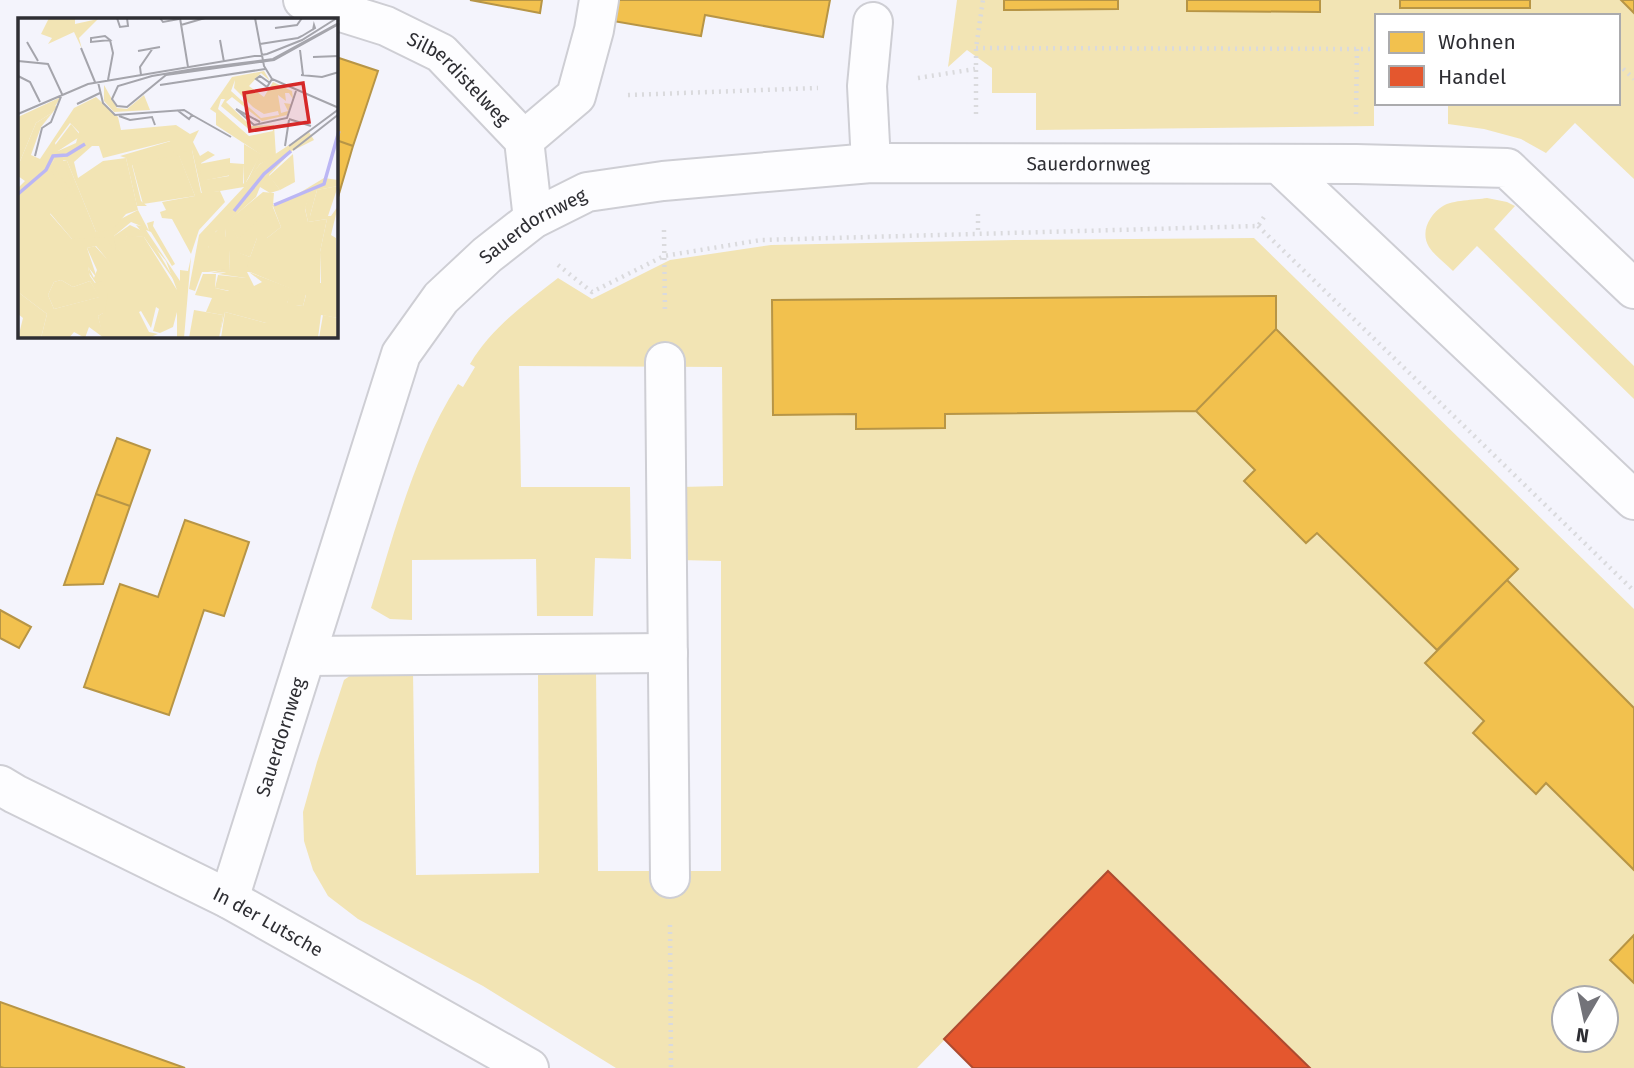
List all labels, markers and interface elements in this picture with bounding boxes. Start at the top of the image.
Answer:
legend [1375,14,1620,105]
inset map [18,18,338,338]
street label: Silberdistelweg [404,27,515,130]
text: Wohnen [1438,29,1516,55]
text: Handel [1438,64,1506,90]
street label: Sauerdornweg [1026,152,1150,175]
street label: Sauerdornweg [474,183,590,268]
street label: Sauerdornweg [251,674,310,799]
street label: In der Lutsche [209,882,327,961]
north arrow [1550,984,1620,1054]
text: N [1574,1023,1590,1048]

